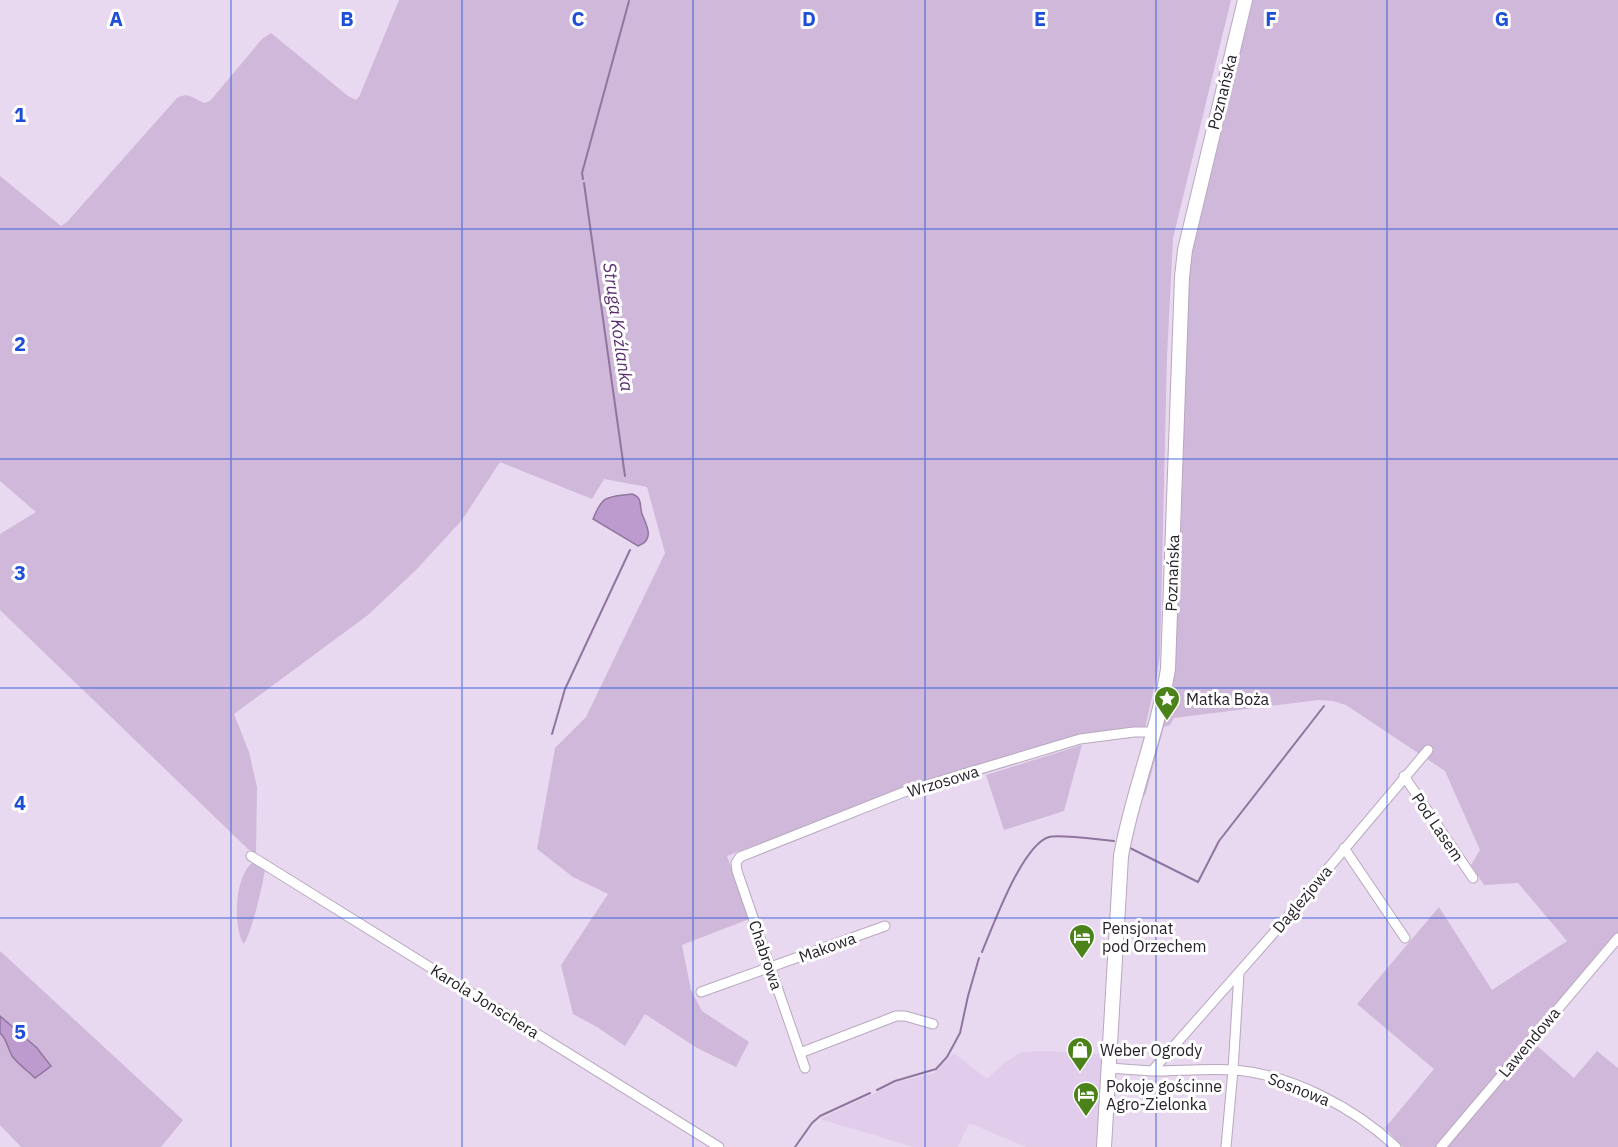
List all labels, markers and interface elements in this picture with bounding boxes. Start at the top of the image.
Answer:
text: A [109,5,123,32]
text: B [340,5,354,32]
text: C [571,5,585,32]
text: D [802,5,816,32]
text: E [1034,5,1046,32]
text: F [1265,5,1277,32]
text: G [1495,5,1509,32]
street label: Poznańska [1203,52,1241,132]
text: 1 [14,101,26,128]
water label: Struga Koźlanka [598,261,639,393]
text: 2 [14,330,26,357]
street label: Poznańska [1161,534,1183,612]
text: 3 [14,559,26,586]
place icon: Matka Boża [1152,684,1182,722]
place label: Matka Boża [1186,689,1270,709]
street label: Wrzosowa [905,761,982,801]
text: 4 [14,789,26,816]
street label: Pod Lasem [1408,789,1468,865]
street label: Daglezjowa [1268,861,1336,937]
street label: Chabrowa [745,918,787,993]
place label: Pensjonat pod Orzechem [1102,918,1206,956]
hotel icon: Pensjonat pod Orzechem [1067,922,1097,960]
street label: Makowa [796,927,859,967]
street label: Karola Jonschera [427,960,543,1043]
street label: Lawendowa [1494,1003,1564,1081]
text: 5 [14,1018,26,1045]
shop icon: Weber Ogrody [1065,1035,1095,1073]
place label: Weber Ogrody [1100,1040,1202,1060]
street label: Sosnowa [1265,1068,1333,1110]
place label: Pokoje gościnne Agro-Zielonka [1106,1076,1222,1114]
hotel icon: Pokoje gościnne Agro-Zielonka [1071,1080,1101,1118]

